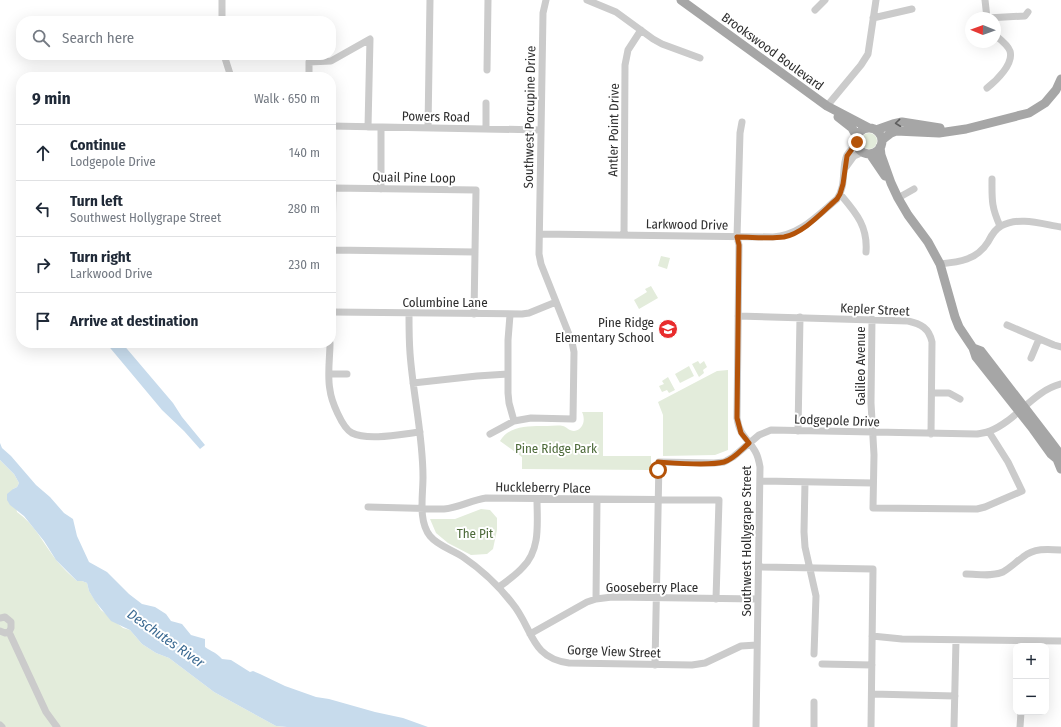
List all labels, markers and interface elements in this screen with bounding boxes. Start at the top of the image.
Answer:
street label: Brookswood Boulevard [719,9,827,93]
north arrow [965,12,1001,48]
search box [16,16,336,60]
icon: search [30,27,52,49]
text: Search here [62,29,134,47]
street label: Southwest Porcupine Drive [521,46,538,188]
street label: Antler Point Drive [605,83,622,177]
text: 9 min [32,88,71,109]
text: Walk · 650 m [254,91,320,106]
street label: Powers Road [402,108,470,125]
one-way arrow [895,119,902,128]
route end [848,133,866,151]
text: Continue [70,136,126,154]
icon: ahead [32,142,54,164]
text: 140 m [289,145,320,160]
text: Lodgepole Drive [70,154,156,169]
street label: Quail Pine Loop [372,169,456,186]
text: Turn left [70,192,123,210]
icon: left [32,198,54,220]
text: 280 m [288,201,320,216]
text: Southwest Hollygrape Street [70,210,221,225]
street label: Larkwood Drive [646,216,728,233]
text: Turn right [70,248,131,266]
icon: right [32,254,54,276]
text: 230 m [289,257,320,272]
text: Larkwood Drive [70,266,152,281]
street label: Columbine Lane [402,295,488,310]
street label: Kepler Street [840,300,911,319]
icon: arrive [32,310,54,332]
text: Arrive at destination [70,312,198,330]
place label: Pine Ridge Elementary School [555,315,655,345]
school or university icon: Pine Ridge Elementary School [657,318,679,340]
street label: Galileo Avenue [853,326,868,406]
street label: Lodgepole Drive [794,412,880,429]
park label: Pine Ridge Park [515,441,598,456]
route start [649,461,667,479]
street label: Southwest Hollygrape Street [739,465,754,617]
street label: Huckleberry Place [495,479,591,496]
park label: The Pit [457,526,494,541]
street label: Gooseberry Place [606,580,698,595]
water label: Deschutes River [124,606,208,672]
street label: Gorge View Street [567,642,662,661]
map controls [1013,643,1049,715]
button: + [1013,643,1049,679]
button: − [1013,679,1049,715]

